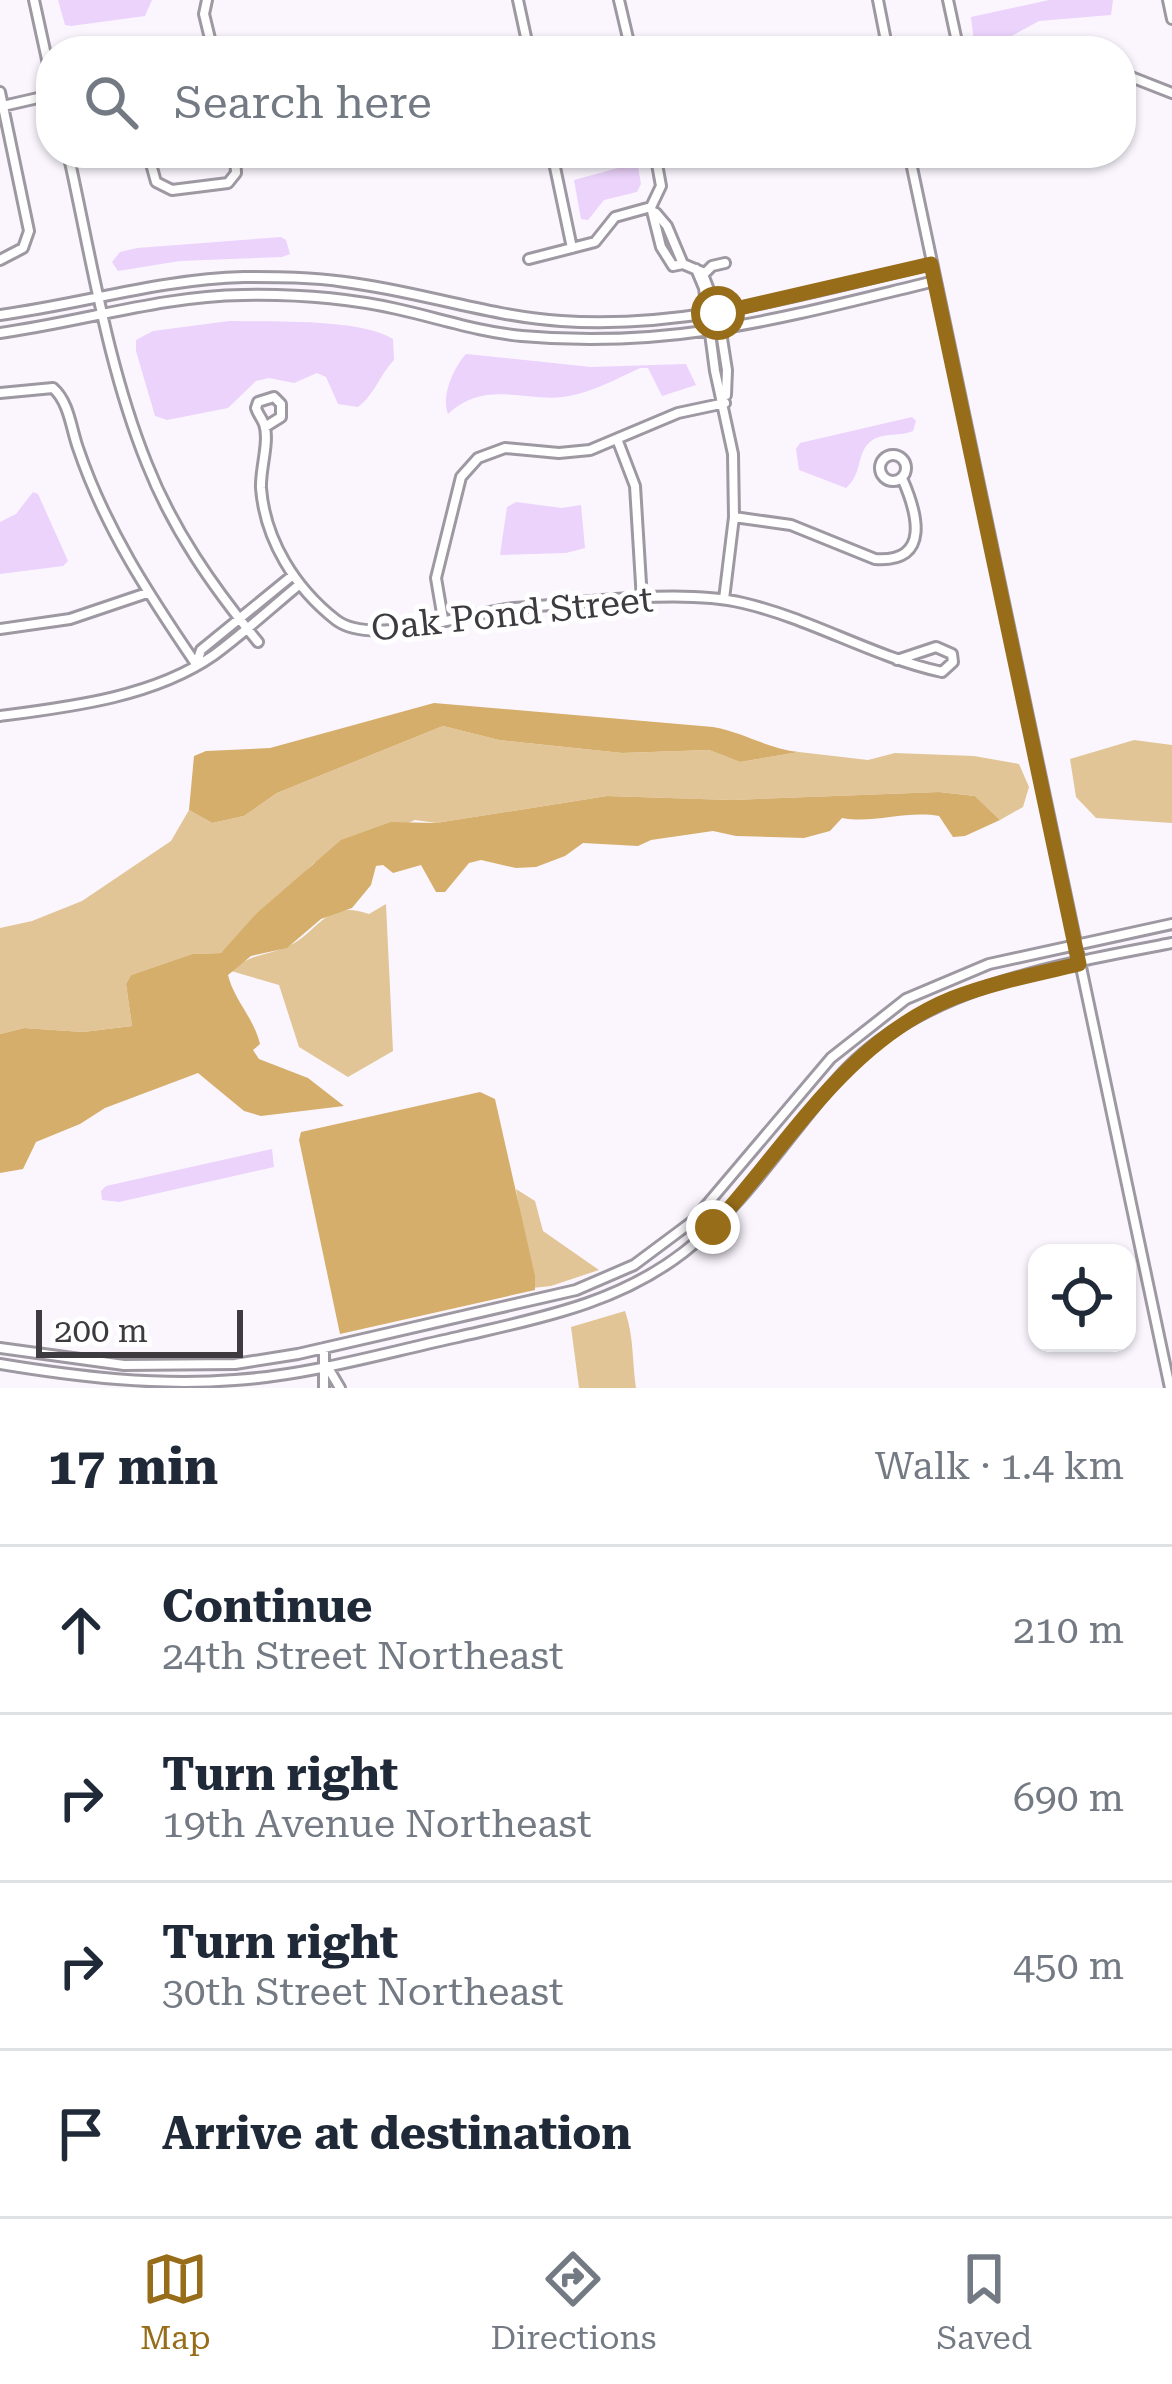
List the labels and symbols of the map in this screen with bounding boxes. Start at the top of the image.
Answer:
route start [691,286,745,340]
street label: Oak Pond Street [369,578,655,650]
route end [686,1200,740,1254]
scale bar [36,1304,243,1357]

